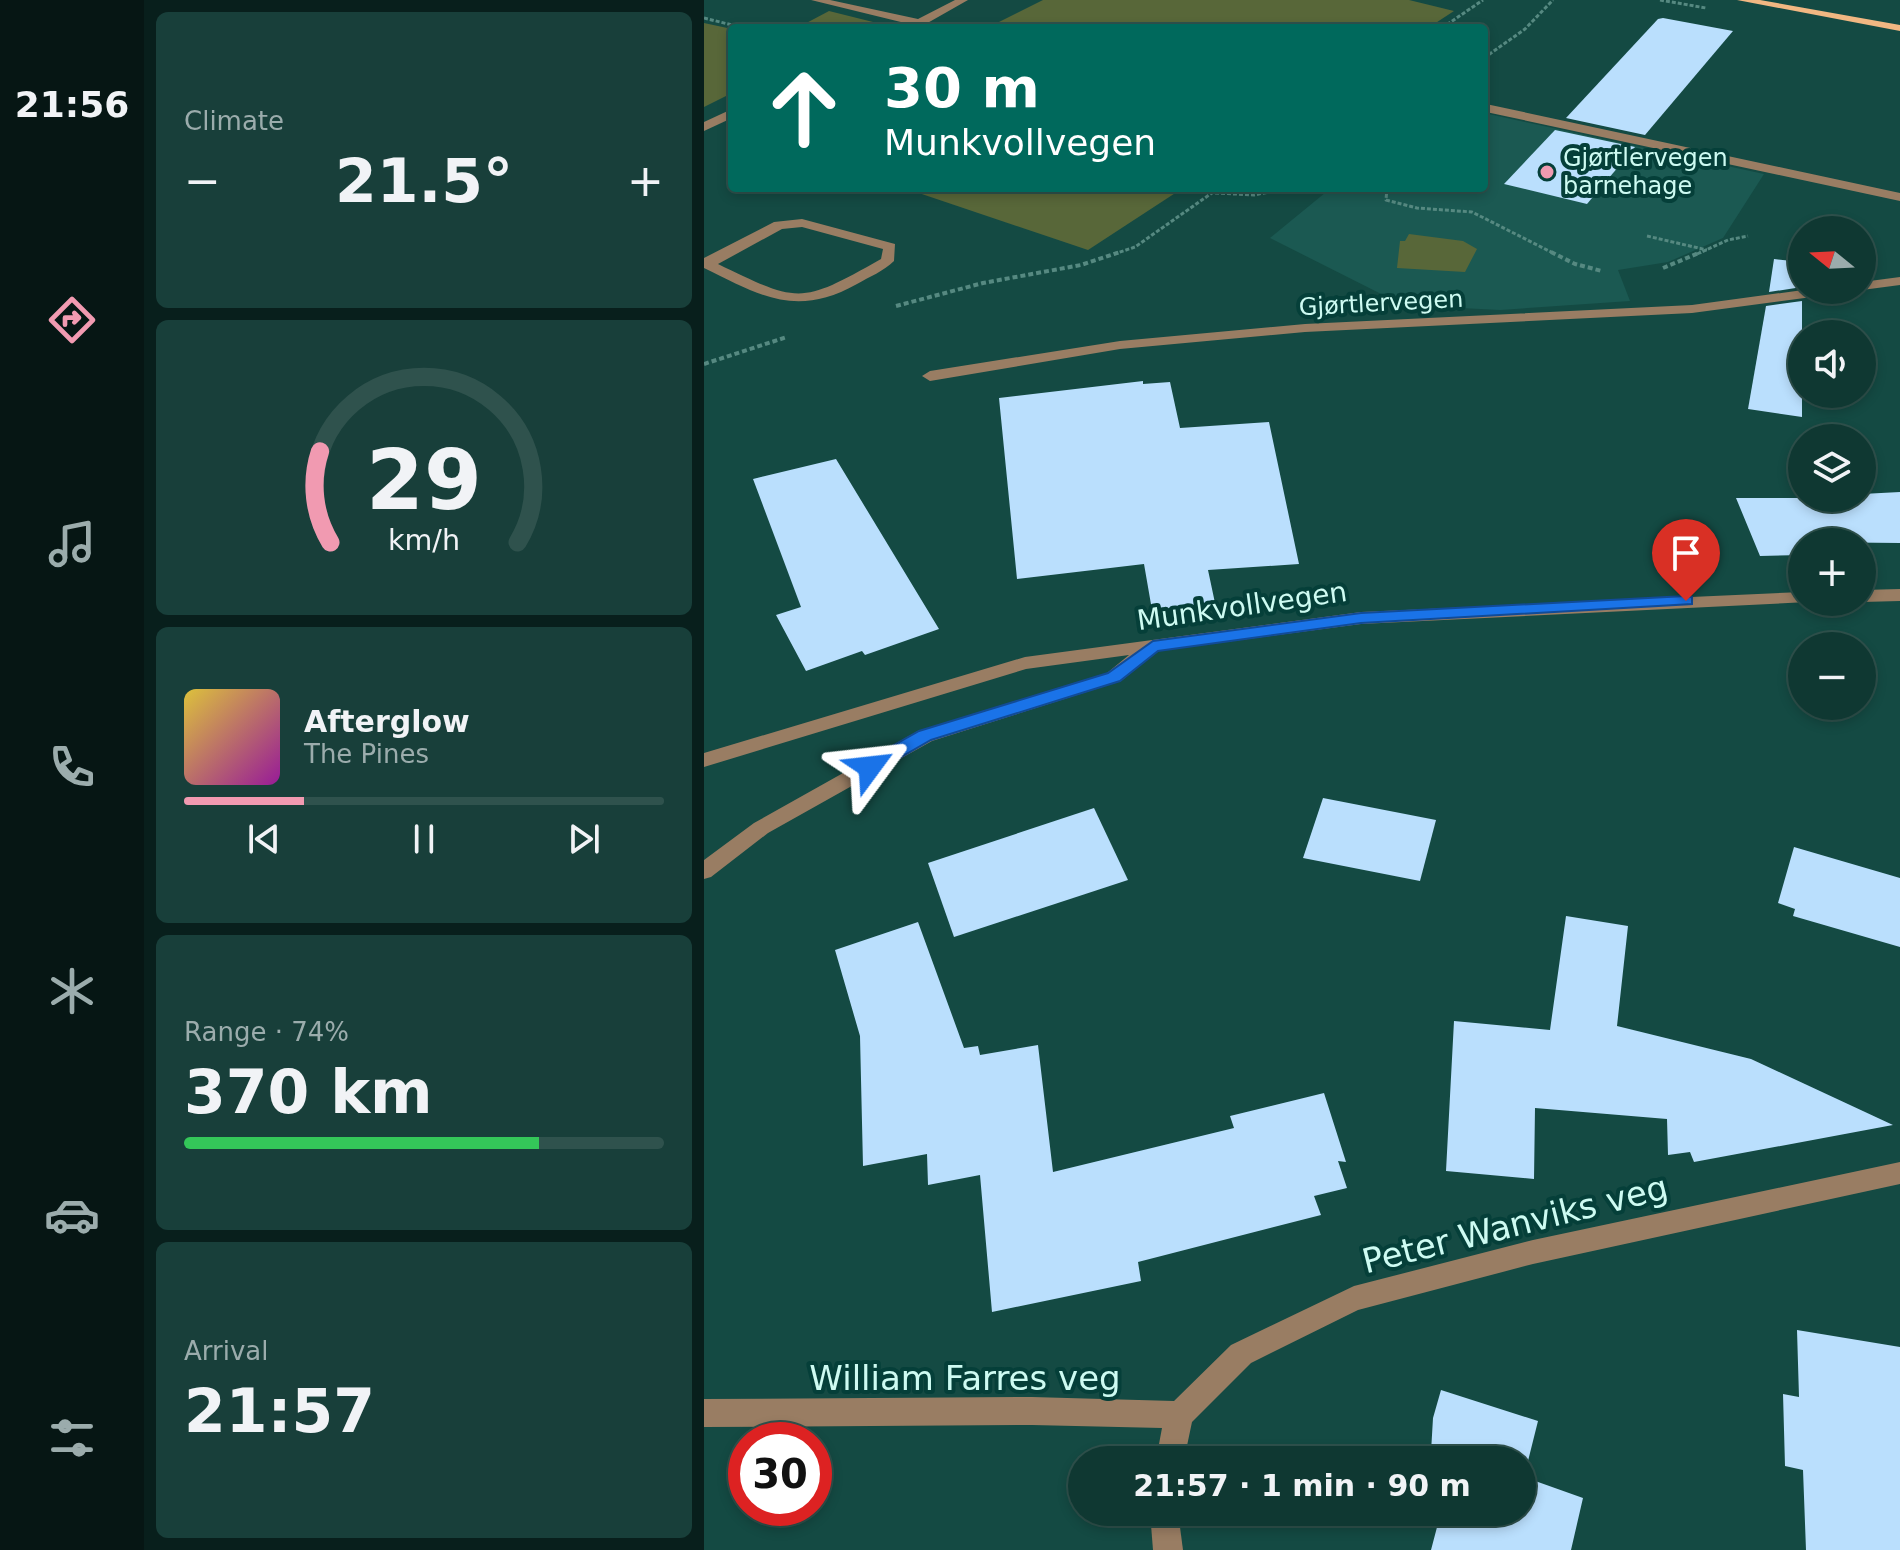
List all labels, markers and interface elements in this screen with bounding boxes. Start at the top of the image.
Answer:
text: 30 m [884,55,1040,120]
icon: ahead [752,56,856,160]
text: 21:56 [15,84,129,125]
text: Climate [184,106,284,136]
text: Munkvollvegen [884,122,1156,163]
place label: Gjørtlervegen barnehage [1563,144,1728,200]
text: 21.5° [335,146,513,216]
text: − [184,155,221,206]
text: + [627,155,664,206]
marker: Gjørtlervegen barnehage [1538,163,1556,181]
north arrow [1788,216,1876,304]
map controls [1788,216,1876,720]
street label: Gjørtlervegen [1298,285,1464,321]
icon: directions [44,292,100,348]
button: sound [1788,320,1876,408]
button: layers [1788,424,1876,512]
text: 29 [366,432,482,529]
icon: music [44,516,100,572]
pin [1652,519,1720,601]
text: km/h [388,524,460,558]
button: + [1788,528,1876,616]
icon: arrive [1664,531,1708,575]
street label: Munkvollvegen [1135,575,1349,637]
button: − [1788,632,1876,720]
text: Afterglow [304,704,470,739]
position arrow [828,725,912,809]
icon: phone [44,739,100,795]
text: The Pines [304,739,429,769]
icon: previous [242,817,286,861]
icon: pause [402,817,446,861]
icon: next [562,817,606,861]
icon: climate [44,963,100,1019]
text: Range · 74% [184,1017,349,1047]
text: 370 km [184,1057,433,1127]
street label: Peter Wanviks veg [1358,1167,1672,1281]
icon: car [44,1187,100,1243]
text: Arrival [184,1336,268,1366]
street label: William Farres veg [809,1358,1121,1398]
text: 21:57 [184,1376,375,1446]
icon: filters [44,1410,100,1466]
speed limit sign: 30 [728,1422,832,1526]
text: 21:57 · 1 min · 90 m [1133,1468,1471,1503]

